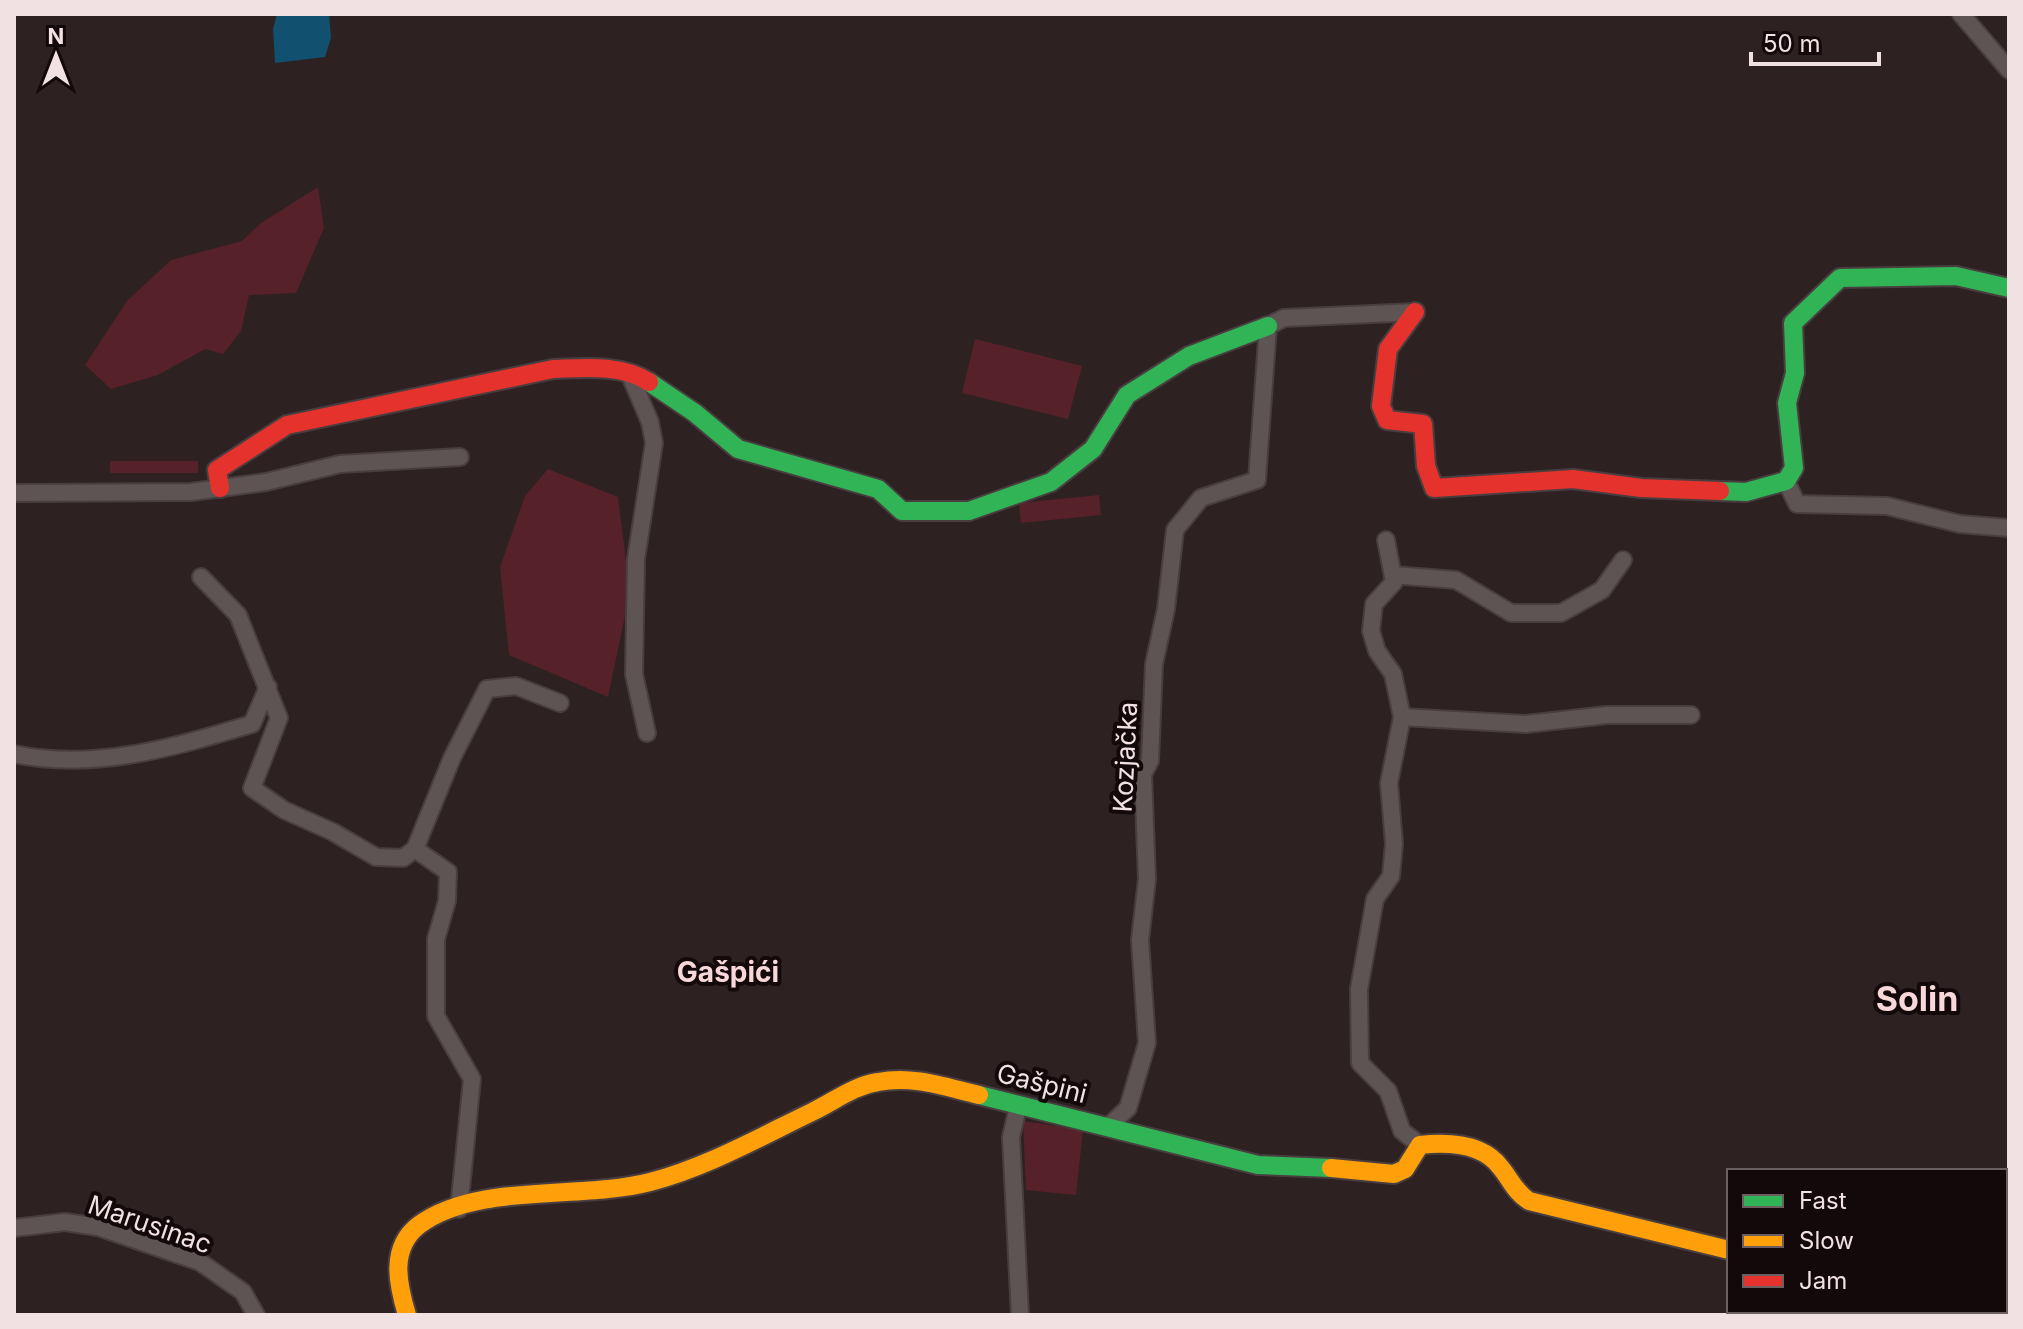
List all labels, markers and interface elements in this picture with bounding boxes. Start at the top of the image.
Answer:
north arrow [16,16,96,96]
scale bar [1751,16,1879,66]
text: N [48,23,64,49]
text: 50 m [1763,29,1821,58]
street label: Kozjačka [1107,701,1143,813]
district label: Gašpići [677,955,779,989]
district label: Solin [1876,978,1958,1019]
street label: Gašpini [994,1057,1090,1109]
legend [1727,1169,2007,1313]
text: Fast [1799,1186,1847,1215]
street label: Marusinac [84,1188,216,1260]
text: Slow [1799,1226,1854,1255]
text: Jam [1799,1266,1847,1295]

